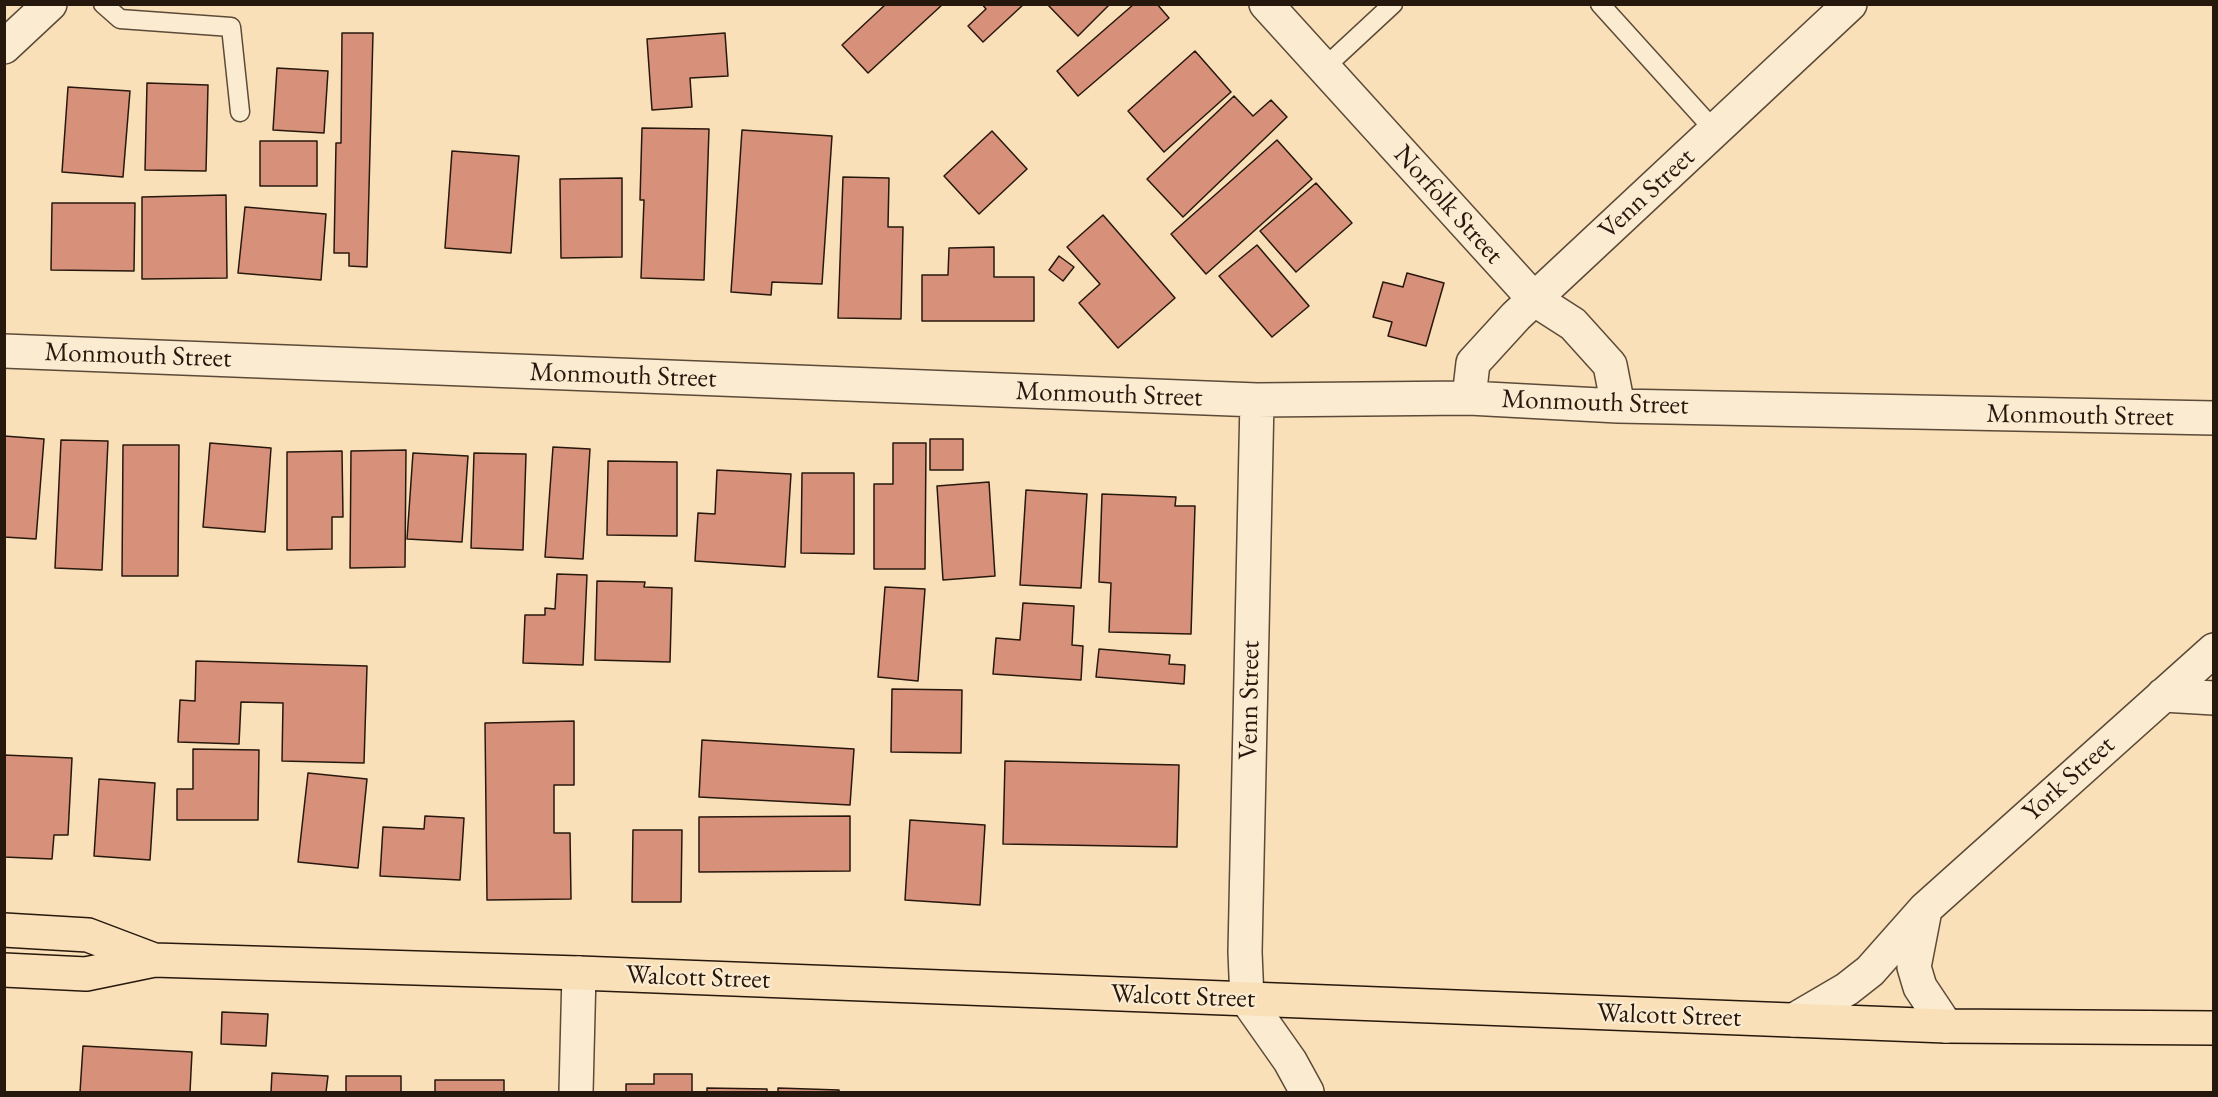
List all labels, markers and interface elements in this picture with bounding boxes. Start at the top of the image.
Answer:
street label: Norfolk Street [1386,139,1510,271]
street label: Venn Street [1592,142,1702,246]
street label: Monmouth Street [44,337,232,375]
street label: Monmouth Street [529,357,717,395]
street label: Monmouth Street [1015,376,1203,414]
street label: Monmouth Street [1501,384,1689,422]
street label: Monmouth Street [1986,398,2174,434]
street label: Venn Street [1233,640,1267,760]
street label: York Street [2016,729,2122,829]
street label: Walcott Street [625,959,771,997]
street label: Walcott Street [1110,978,1256,1016]
street label: Walcott Street [1596,997,1742,1035]

